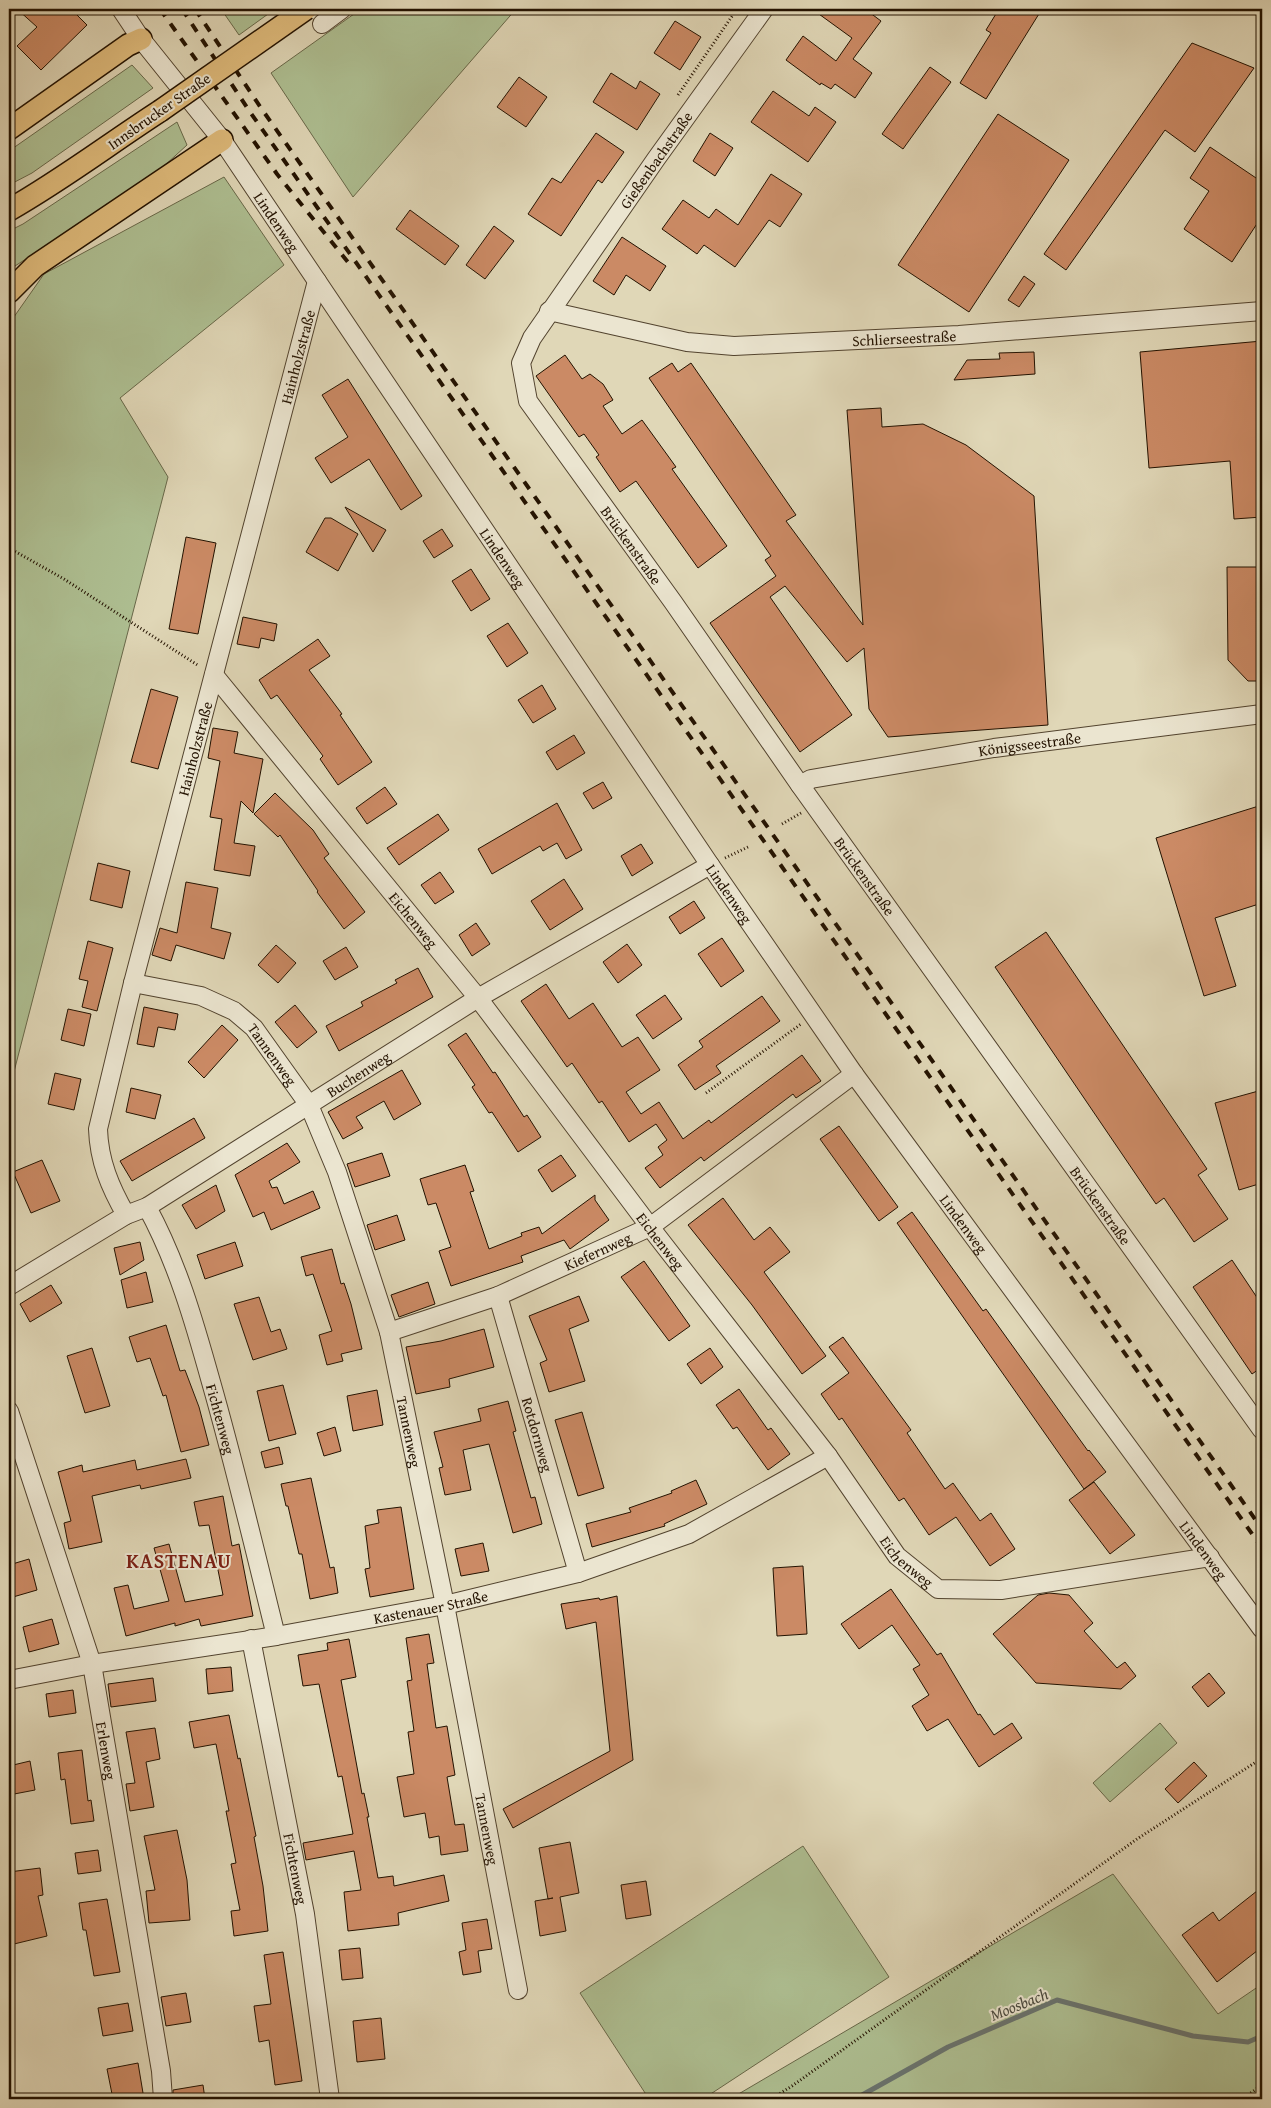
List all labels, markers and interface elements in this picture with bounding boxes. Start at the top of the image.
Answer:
street label: Innsbrucker Straße [103,68,215,154]
street label: Gießenbachstraße [615,107,697,213]
street label: Lindenweg [249,187,305,256]
street label: Hainholzstraße [275,307,320,406]
street label: Schlierseestraße [852,325,957,351]
street label: Brückenstraße [596,501,667,589]
street label: Lindenweg [475,523,531,592]
street label: Hainholzstraße [172,699,217,798]
street label: Königsseestraße [977,727,1082,761]
street label: Brückenstraße [830,832,901,920]
street label: Lindenweg [702,859,758,928]
street label: Eichenweg [385,887,444,953]
street label: Tannenweg [243,1019,303,1090]
street label: Buchenweg [322,1045,395,1102]
street label: Brückenstraße [1066,1162,1136,1249]
street label: Lindenweg [935,1190,993,1258]
street label: Eichenweg [632,1208,690,1274]
street label: Kiefernweg [561,1226,635,1275]
street label: Fichtenweg [202,1381,241,1457]
street label: Tannenweg [392,1394,427,1470]
street label: Rotdornweg [517,1395,559,1475]
street label: Lindenweg [1175,1516,1233,1584]
street label: Eichenweg [876,1531,939,1592]
district label: KASTENAU [126,1546,232,1575]
street label: Kastenauer Straße [372,1585,490,1628]
street label: Erlenweg [91,1720,122,1782]
street label: Tannenweg [470,1792,505,1867]
street label: Fichtenweg [279,1831,313,1907]
water label: Moosbach [986,1981,1052,2027]

